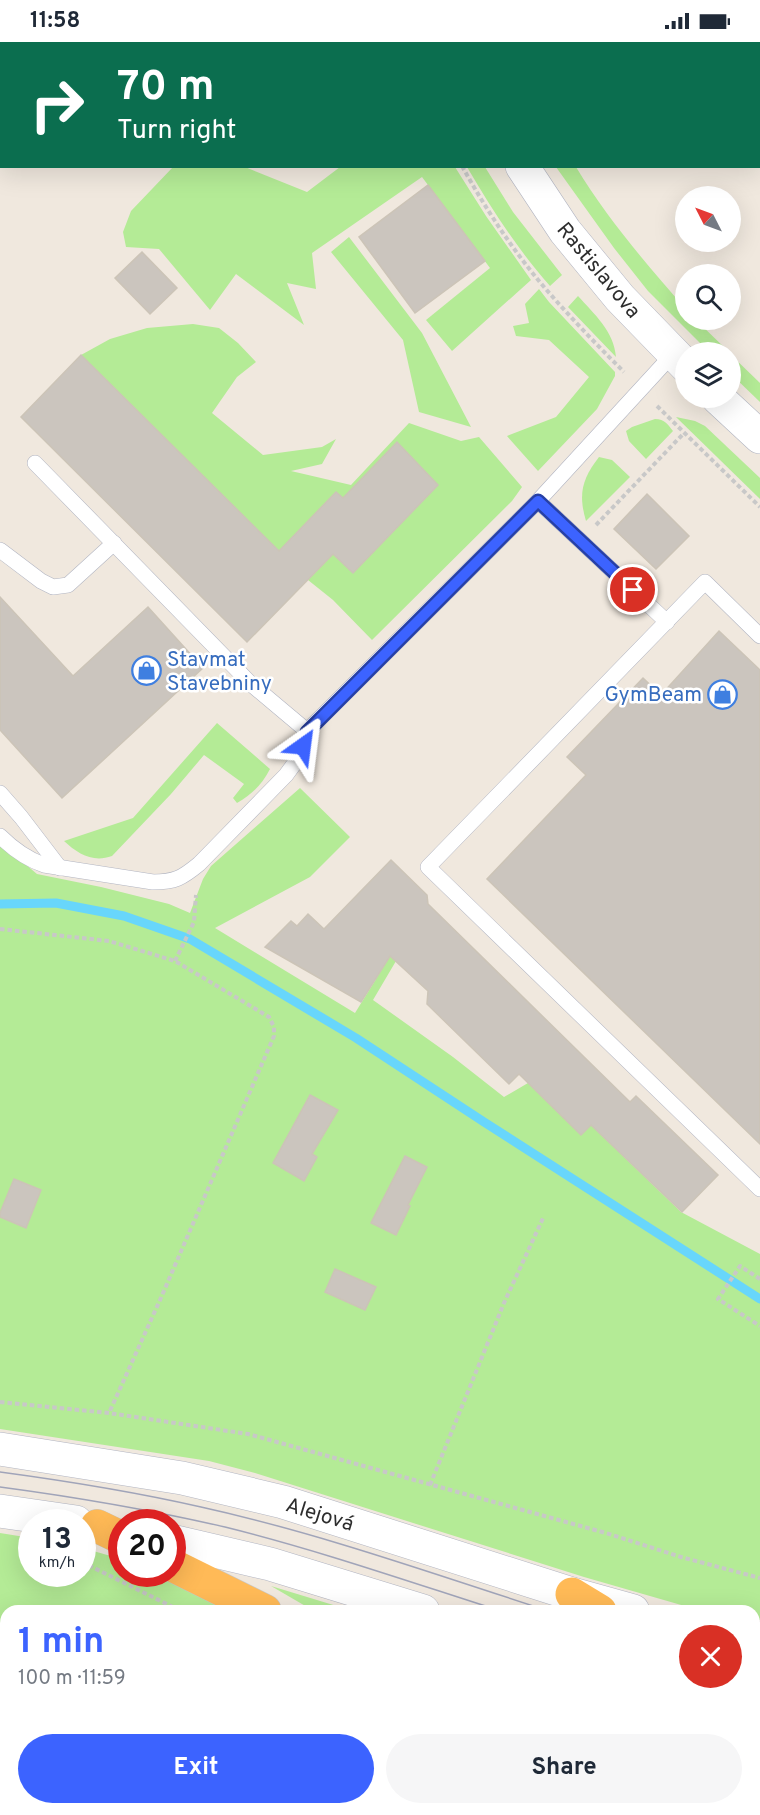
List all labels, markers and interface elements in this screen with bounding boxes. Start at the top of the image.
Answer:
text: 11:58 [30,8,80,35]
text: 70 m [117,62,215,115]
icon: right [18,66,96,144]
text: Turn right [117,114,236,148]
north arrow [675,186,741,252]
map controls [675,186,741,408]
street label: Rastislavova [550,217,646,325]
button: search [675,264,741,330]
button: layers [675,342,741,408]
pin [607,564,658,615]
icon: arrive [616,573,649,606]
place label: Stavmat Stavebniny [167,647,272,698]
shop icon: Stavmat Stavebniny [130,655,162,687]
shop icon: GymBeam [707,678,739,710]
place label: GymBeam [605,682,702,709]
position arrow [271,714,335,778]
street label: Alejová [282,1492,357,1539]
speed limit sign: 20 [108,1509,186,1587]
text: 13 [42,1522,72,1559]
text: km/h [39,1554,75,1573]
text: 1 min [18,1620,104,1666]
button: close [679,1625,742,1688]
text: 100 m · 11:59 [18,1666,126,1692]
button: Exit [18,1734,374,1803]
button: Share [386,1734,742,1803]

